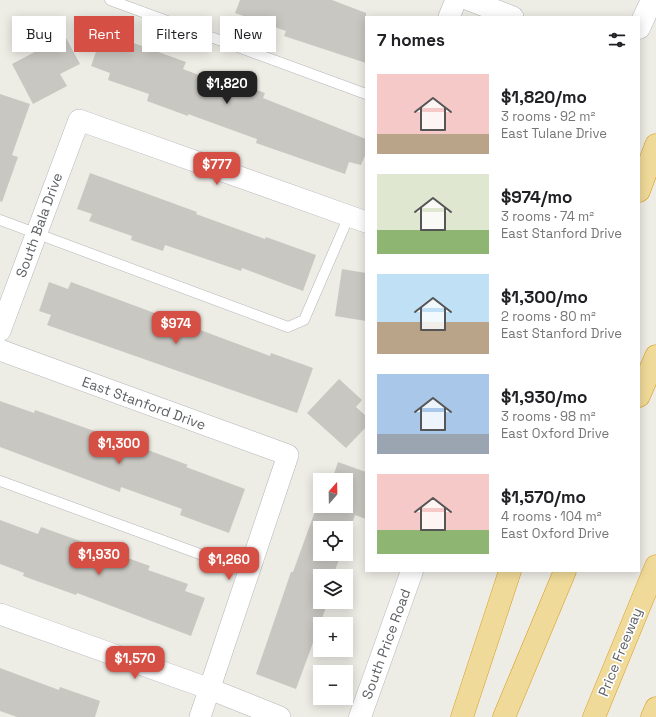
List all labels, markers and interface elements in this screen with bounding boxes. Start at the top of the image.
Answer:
chip: Buy [12,16,66,52]
chip: Rent [74,16,134,52]
chip: Filters [142,16,212,52]
chip: New [220,16,276,52]
text: 7 homes [377,29,445,51]
icon: filters [606,29,628,51]
pin: $1,820 [194,71,260,105]
text: $1,820 [206,75,248,92]
text: $1,820/mo [501,86,587,108]
icon: home [409,90,457,138]
text: 3 rooms · 92 m² [501,108,595,125]
text: East Tulane Drive [501,125,607,142]
pin: $777 [193,152,241,186]
text: $777 [202,156,232,173]
street label: South Bala Drive [12,170,66,280]
text: $974/mo [501,186,572,208]
icon: home [409,190,457,238]
text: 3 rooms · 74 m² [501,208,594,225]
text: East Stanford Drive [501,225,622,242]
text: $1,300/mo [501,286,588,308]
icon: home [409,290,457,338]
text: 2 rooms · 80 m² [501,308,596,325]
pin: $974 [152,311,200,345]
text: $974 [161,315,191,332]
text: East Stanford Drive [501,325,622,342]
street label: East Stanford Drive [80,372,208,434]
text: $1,930/mo [501,386,587,408]
icon: home [409,390,457,438]
text: 3 rooms · 98 m² [501,408,595,425]
text: East Oxford Drive [501,425,609,442]
pin: $1,300 [86,431,152,465]
text: $1,300 [98,435,140,452]
north arrow [313,473,353,513]
map controls [313,473,353,705]
text: $1,570/mo [501,486,586,508]
icon: home [409,490,457,538]
text: 4 rooms · 104 m² [501,508,602,525]
button: locate [313,521,353,561]
text: East Oxford Drive [501,525,609,542]
pin: $1,930 [66,542,132,576]
text: $1,930 [78,546,120,563]
pin: $1,260 [196,547,262,581]
text: $1,260 [208,551,250,568]
button: layers [313,569,353,609]
street label: South Price Road [358,586,414,702]
street label: Price Freeway [594,605,646,699]
button: + [313,617,353,657]
pin: $1,570 [102,646,168,680]
text: $1,570 [115,650,155,667]
button: − [313,665,353,705]

